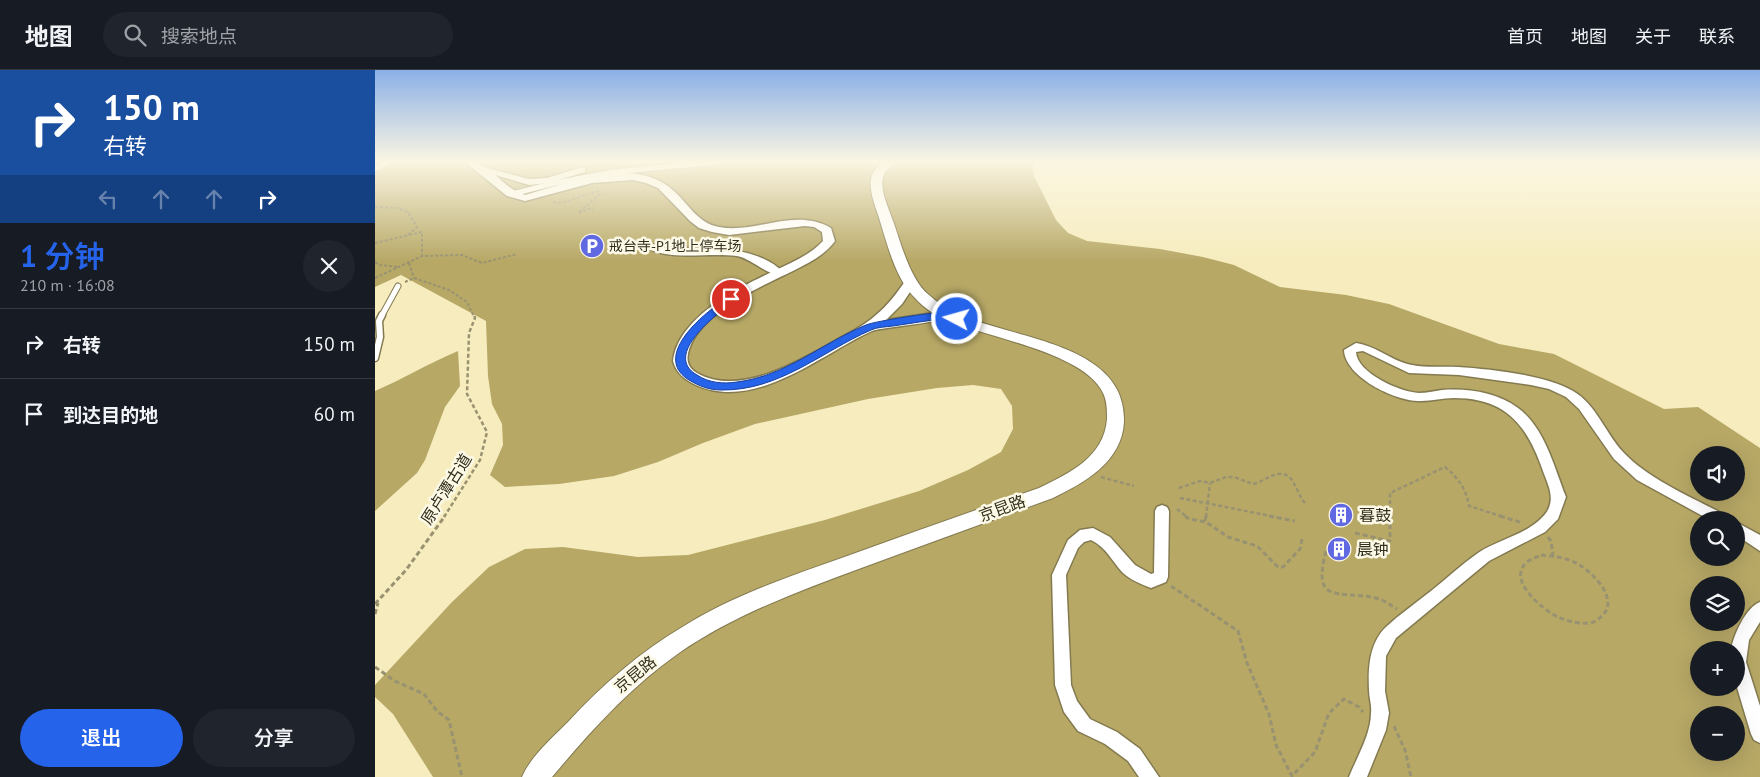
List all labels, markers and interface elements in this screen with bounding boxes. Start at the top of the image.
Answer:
search box [103,12,453,57]
text: 地图 [25,21,73,52]
icon: search [121,21,149,49]
text: 搜索地点 [161,24,237,48]
text: 首页 [1507,25,1543,48]
text: 地图 [1571,25,1607,48]
text: 关于 [1635,25,1671,48]
text: 联系 [1699,25,1735,48]
text: 150 m [103,84,200,130]
icon: right [20,90,85,155]
text: 右转 [103,132,147,160]
icon: left [94,185,122,213]
icon: ahead [147,185,175,213]
icon: ahead [200,185,228,213]
icon: right [253,185,281,213]
parking icon: 戒台寺-P1地上停车场 [579,233,605,259]
text: 1 分钟 [20,236,105,275]
place label: 戒台寺-P1地上停车场 [609,237,742,255]
button: close [303,240,355,292]
text: 210 m · 16:08 [20,275,115,295]
pin [710,278,752,320]
icon: arrive [717,285,745,313]
position arrow [930,292,982,344]
icon: right [20,330,48,358]
text: 150 m [303,332,355,356]
text: 右转 [63,333,101,357]
icon: arrive [20,400,48,428]
text: 60 m [314,402,355,426]
text: 到达目的地 [63,403,158,427]
map controls [1690,446,1745,761]
button: sound [1690,446,1745,501]
street label: 原卢潭古道 [416,450,476,528]
street label: 京昆路 [976,490,1028,526]
building icon: 暮鼓 [1328,502,1354,528]
place label: 暮鼓 [1359,505,1391,525]
button: search [1690,511,1745,566]
building icon: 晨钟 [1326,536,1352,562]
place label: 晨钟 [1357,539,1389,559]
button: layers [1690,576,1745,631]
button: + [1690,641,1745,696]
street label: 京昆路 [610,651,660,697]
button: − [1690,706,1745,761]
button: 退出 [20,709,183,767]
button: 分享 [193,709,355,767]

